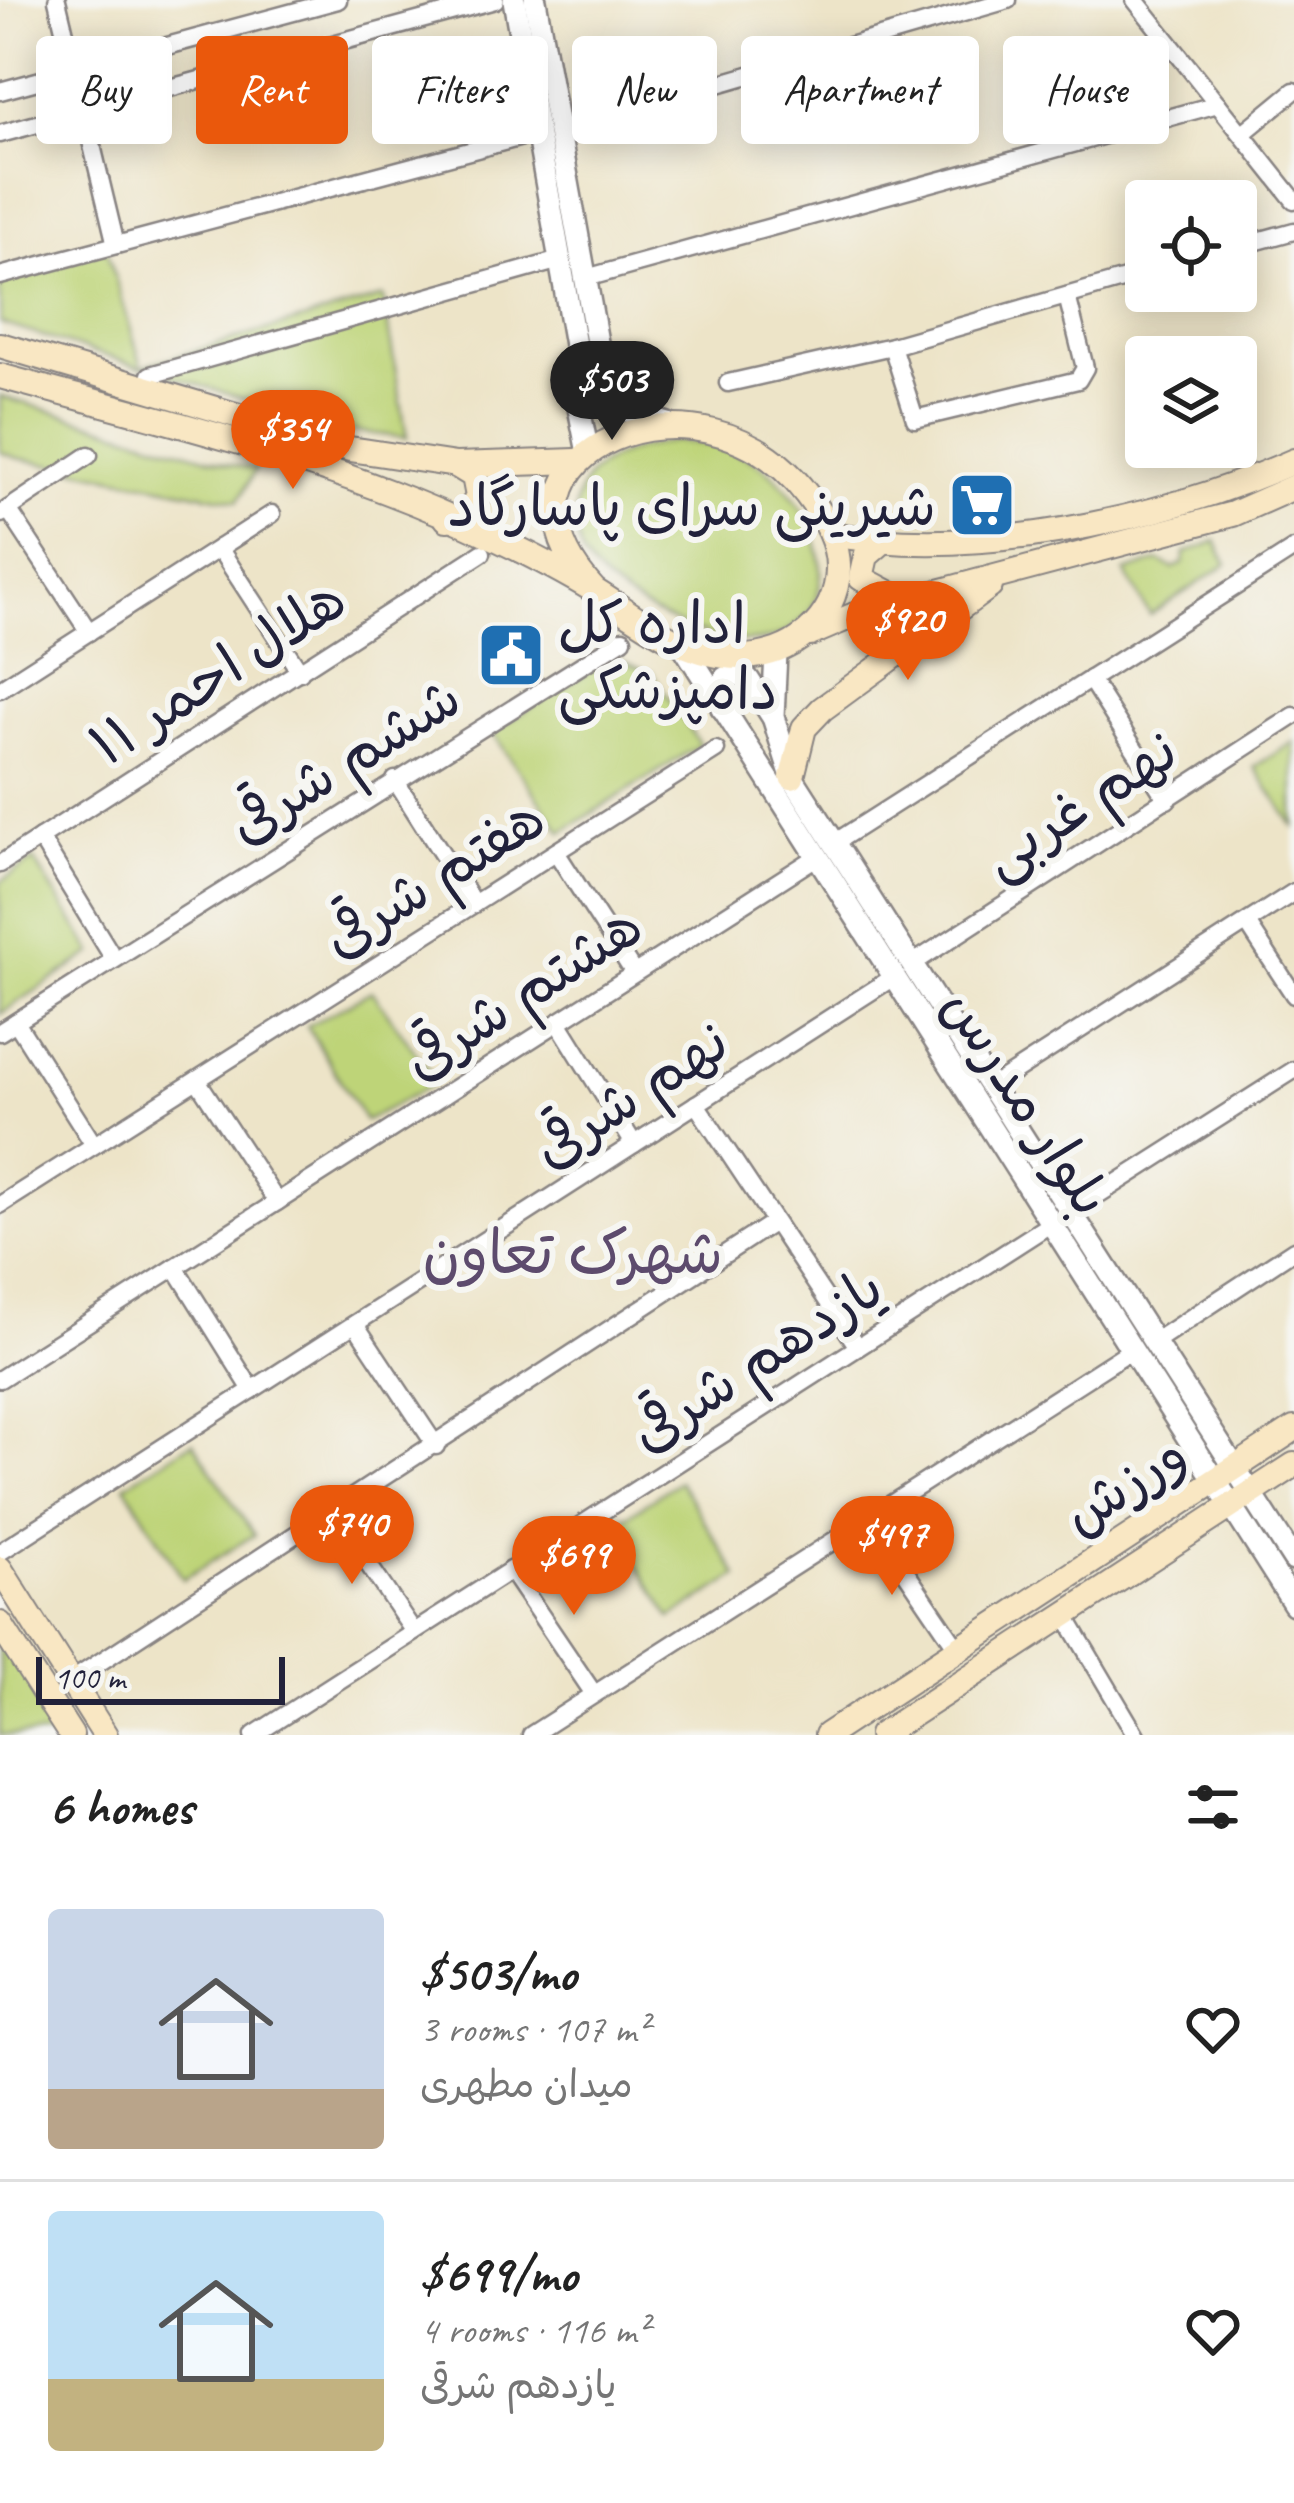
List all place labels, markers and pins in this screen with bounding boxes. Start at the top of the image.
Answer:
pin: $503 [541,341,683,443]
pin: $354 [222,390,364,492]
place label: شیرینی سرای پاسارگاد [447,470,936,542]
supermarket icon: شیرینی سرای پاسارگاد [947,470,1017,540]
pin: $920 [837,581,979,683]
place label: اداره کل دامپزشکی [558,587,778,725]
public building icon: اداره کل دامپزشکی [476,620,546,690]
pin: $740 [281,1485,423,1587]
pin: $497 [821,1496,963,1598]
pin: $699 [503,1516,645,1618]

